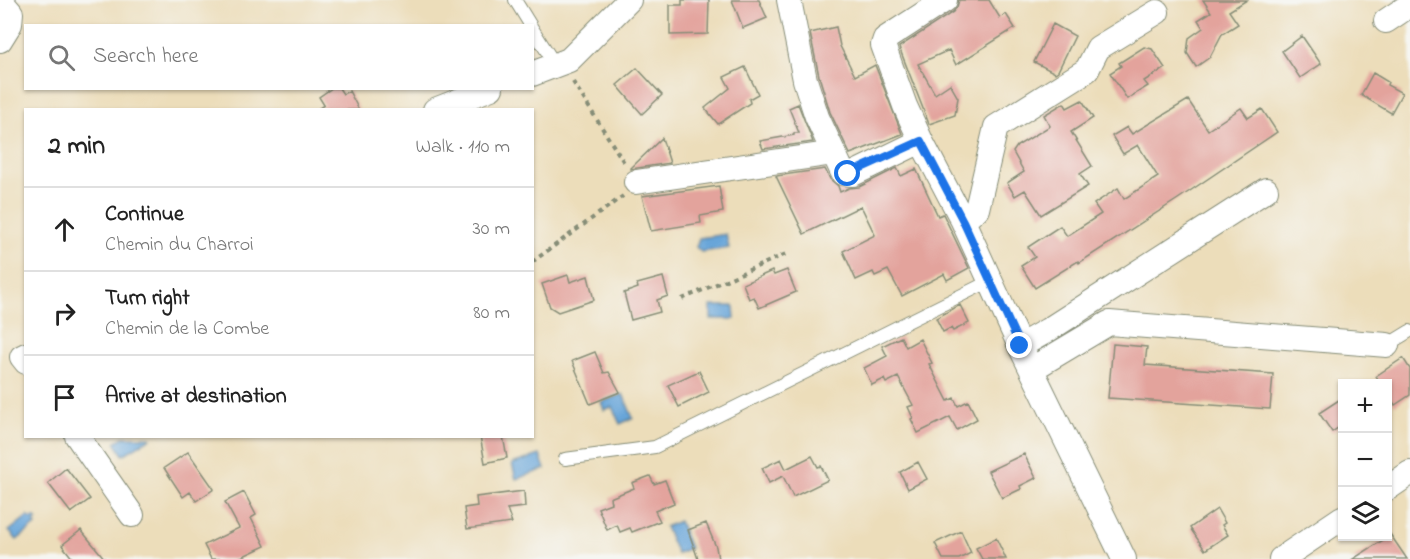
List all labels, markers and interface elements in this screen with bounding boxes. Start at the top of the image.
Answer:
search box [24,24,534,90]
icon: search [45,41,78,74]
text: Search here [93,41,198,73]
text: 2 min [48,128,105,166]
text: Walk · 110 m [415,133,510,162]
route start [834,160,860,186]
text: Continue [105,199,184,231]
icon: ahead [48,213,81,246]
text: 30 m [473,215,510,244]
text: Chemin du Charroi [105,231,254,260]
text: Turn right [105,283,190,315]
icon: right [48,297,81,330]
text: 80 m [473,299,510,328]
text: Chemin de la Combe [105,315,269,344]
route end [1006,332,1032,358]
map controls [1338,379,1392,541]
button: + [1338,379,1392,433]
icon: arrive [48,381,81,414]
text: Arrive at destination [105,381,287,413]
button: − [1338,433,1392,487]
button: layers [1338,487,1392,541]

